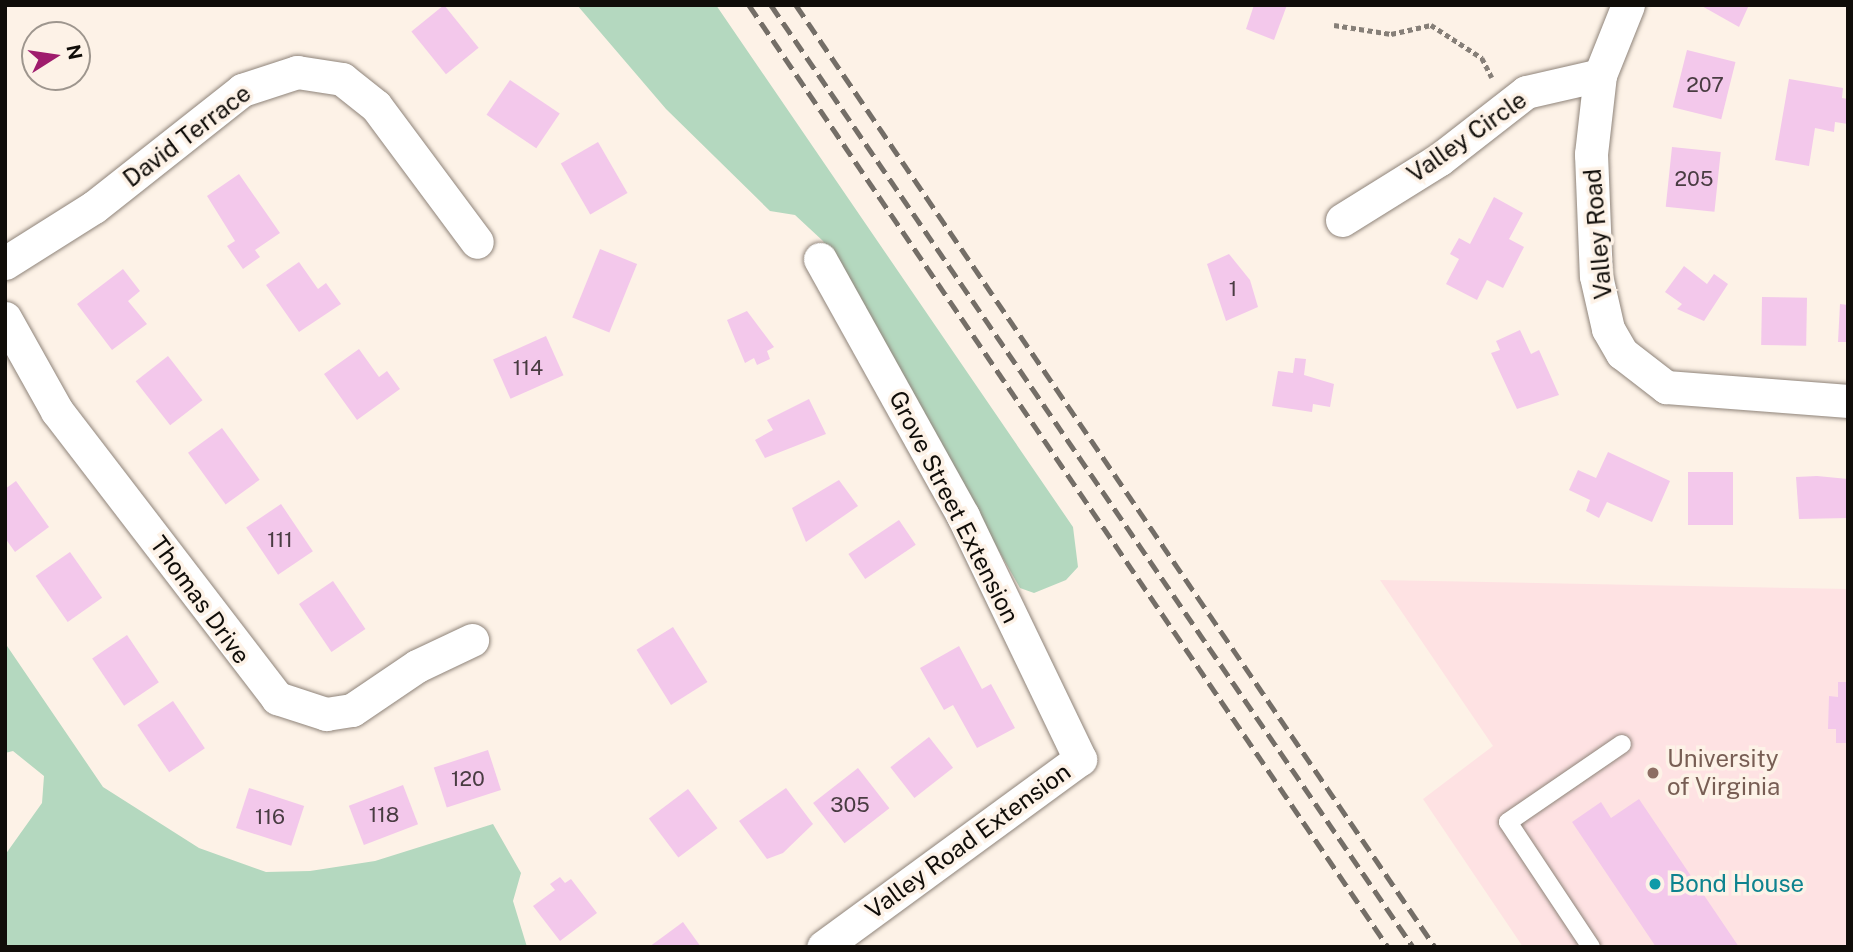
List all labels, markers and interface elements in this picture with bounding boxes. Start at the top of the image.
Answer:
north arrow [21,21,91,91]
text: N [62,42,87,62]
house number: 207 [1686,72,1724,98]
street label: David Terrace [118,79,256,193]
street label: Valley Circle [1402,85,1532,189]
house number: 205 [1675,166,1713,192]
street label: Valley Road [1578,168,1618,300]
house number: 1 [1229,276,1237,302]
house number: 114 [513,355,543,381]
street label: Grove Street Extension [883,386,1025,628]
house number: 111 [267,527,293,553]
street label: Thomas Drive [144,530,256,670]
place label: University of Virginia [1667,745,1781,801]
street label: Valley Road Extension [860,757,1076,925]
marker: University of Virginia [1645,765,1661,781]
house number: 120 [451,766,485,792]
house number: 305 [830,792,870,818]
house number: 118 [369,802,399,828]
house number: 116 [255,804,285,830]
place label: Bond House [1669,870,1804,898]
marker: Bond House [1647,876,1663,892]

